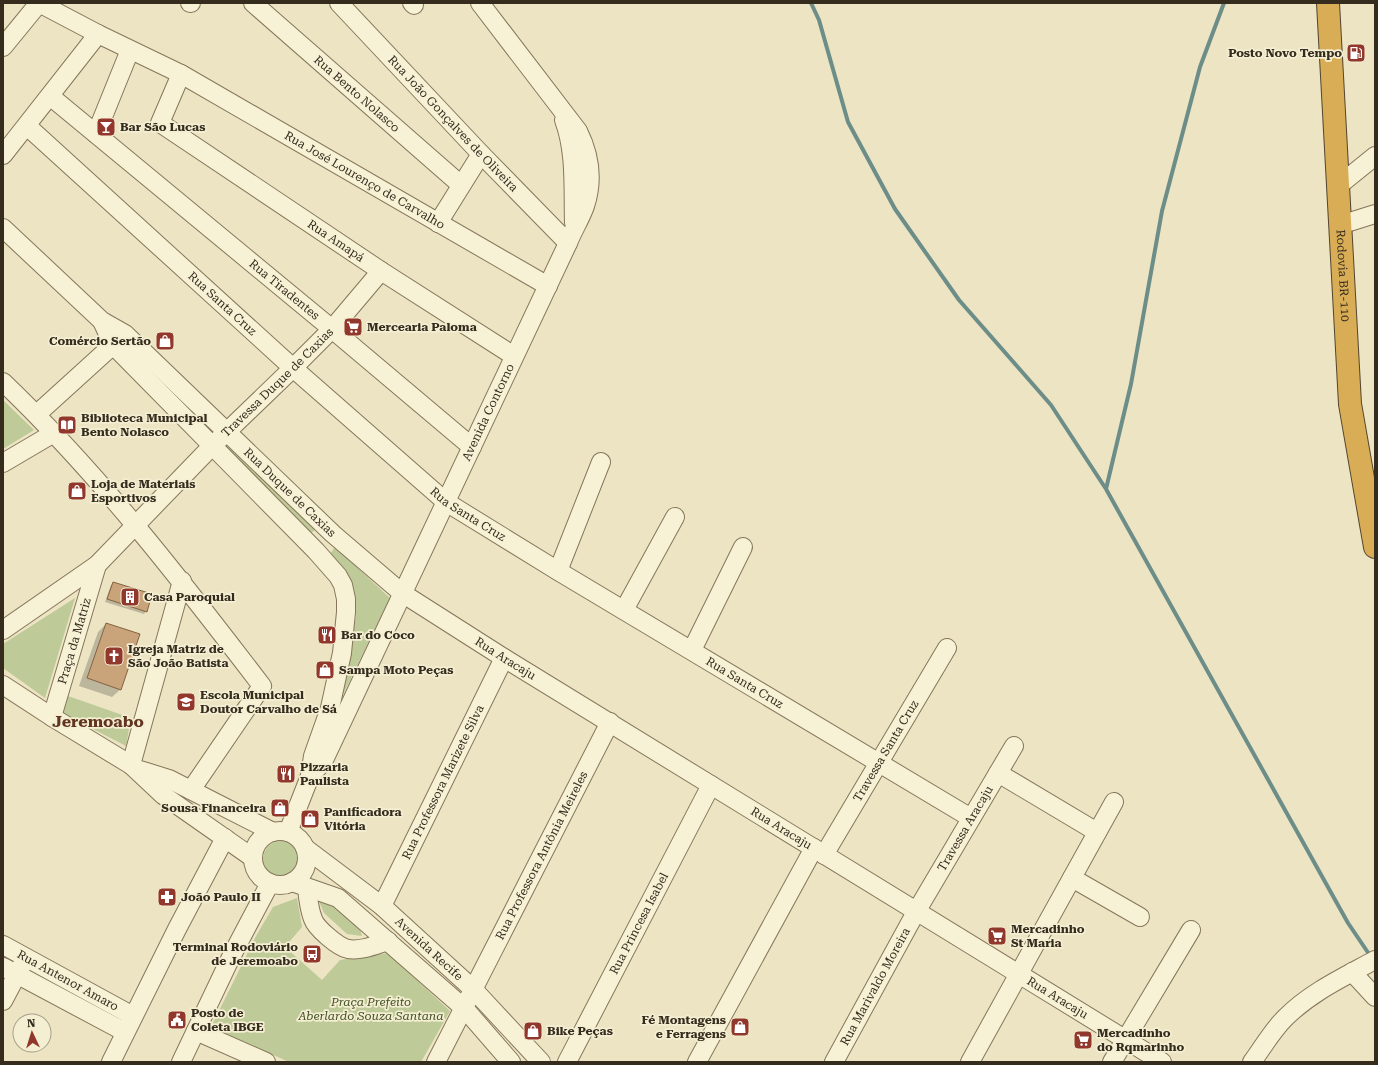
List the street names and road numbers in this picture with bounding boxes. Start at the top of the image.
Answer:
street label: Rua Bento Nolasco [311,53,403,135]
street label: Rua João Gonçalves de Oliveira [385,53,521,195]
street label: Rua José Lourenço de Carvalho [282,128,447,232]
street label: Rua Amapá [305,217,367,265]
street label: Rodovia BR-110 [1333,229,1352,322]
street label: Rua Tiradentes [246,257,323,323]
street label: Rua Santa Cruz [185,269,260,339]
street label: Travessa Duque de Caxias [219,325,336,440]
street label: Avenida Contorno [459,361,517,463]
street label: Rua Duque de Caxias [241,445,339,540]
street label: Rua Santa Cruz [427,484,509,544]
street label: Praça da Matriz [55,596,94,686]
street label: Rua Aracaju [472,634,539,683]
street label: Rua Santa Cruz [703,654,786,711]
street label: Travessa Santa Cruz [850,697,922,804]
street label: Rua Professora Marizete Silva [399,702,487,862]
street label: Rua Professora Antônia Meireles [493,769,591,942]
street label: Travessa Aracaju [935,783,996,874]
street label: Rua Aracaju [748,804,815,853]
street label: Rua Princesa Isabel [607,870,671,977]
street label: Avenida Recife [392,914,466,984]
street label: Rua Marivaldo Moreira [837,925,913,1048]
street label: Rua Antenor Amaro [15,947,121,1014]
street label: Rua Aracaju [1024,974,1091,1022]

